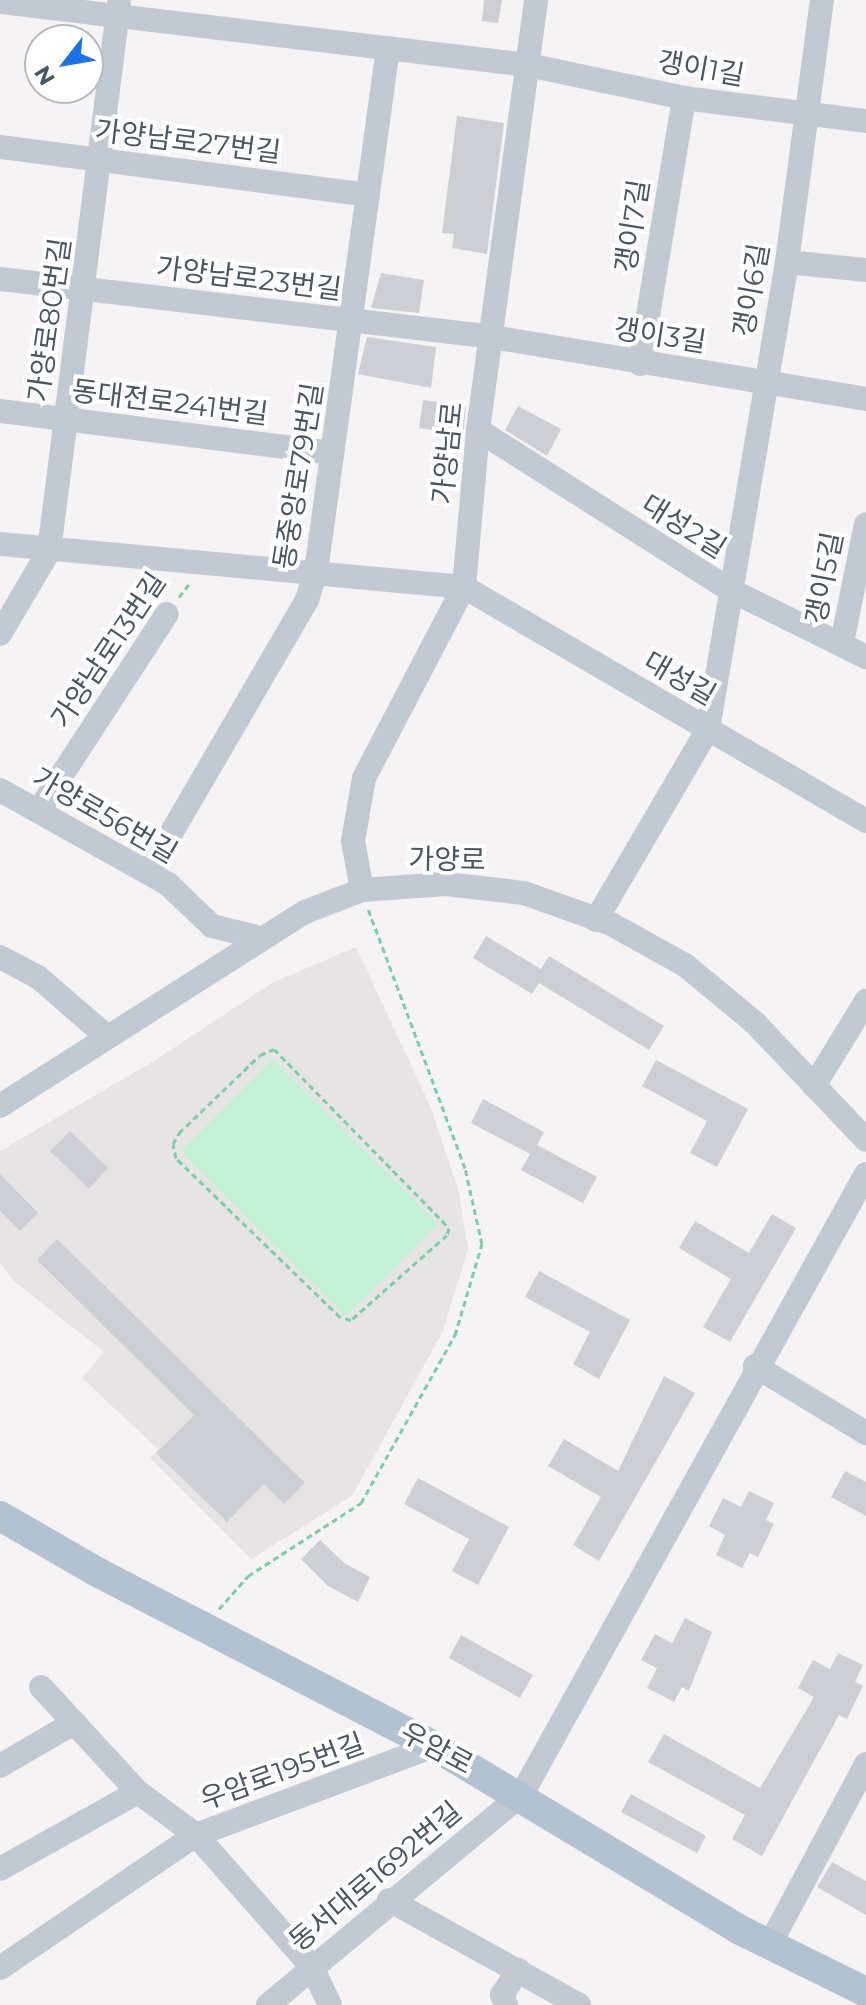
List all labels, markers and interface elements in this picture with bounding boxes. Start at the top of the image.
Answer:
north arrow [24,24,104,104]
street label: 갱이1길 [655,44,747,92]
text: N [29,61,61,90]
street label: 가양남로27번길 [93,113,283,169]
street label: 갱이7길 [608,177,656,275]
street label: 가양로80번길 [21,236,77,404]
street label: 갱이6길 [726,241,776,339]
street label: 가양남로23번길 [155,250,343,306]
street label: 갱이3길 [611,311,709,359]
street label: 동대전로241번길 [70,373,270,431]
street label: 동중앙로79번길 [267,380,329,572]
street label: 가양남로 [425,400,469,506]
street label: 대성2길 [636,487,732,565]
street label: 갱이5길 [799,529,849,627]
street label: 가양남로13번길 [44,566,172,734]
street label: 대성길 [638,644,722,712]
street label: 가양로56번길 [27,760,183,870]
street label: 가양로 [408,842,486,876]
street label: 우암로 [395,1715,479,1781]
street label: 우암로195번길 [196,1726,368,1816]
street label: 동서대로1692번길 [282,1794,468,1958]

